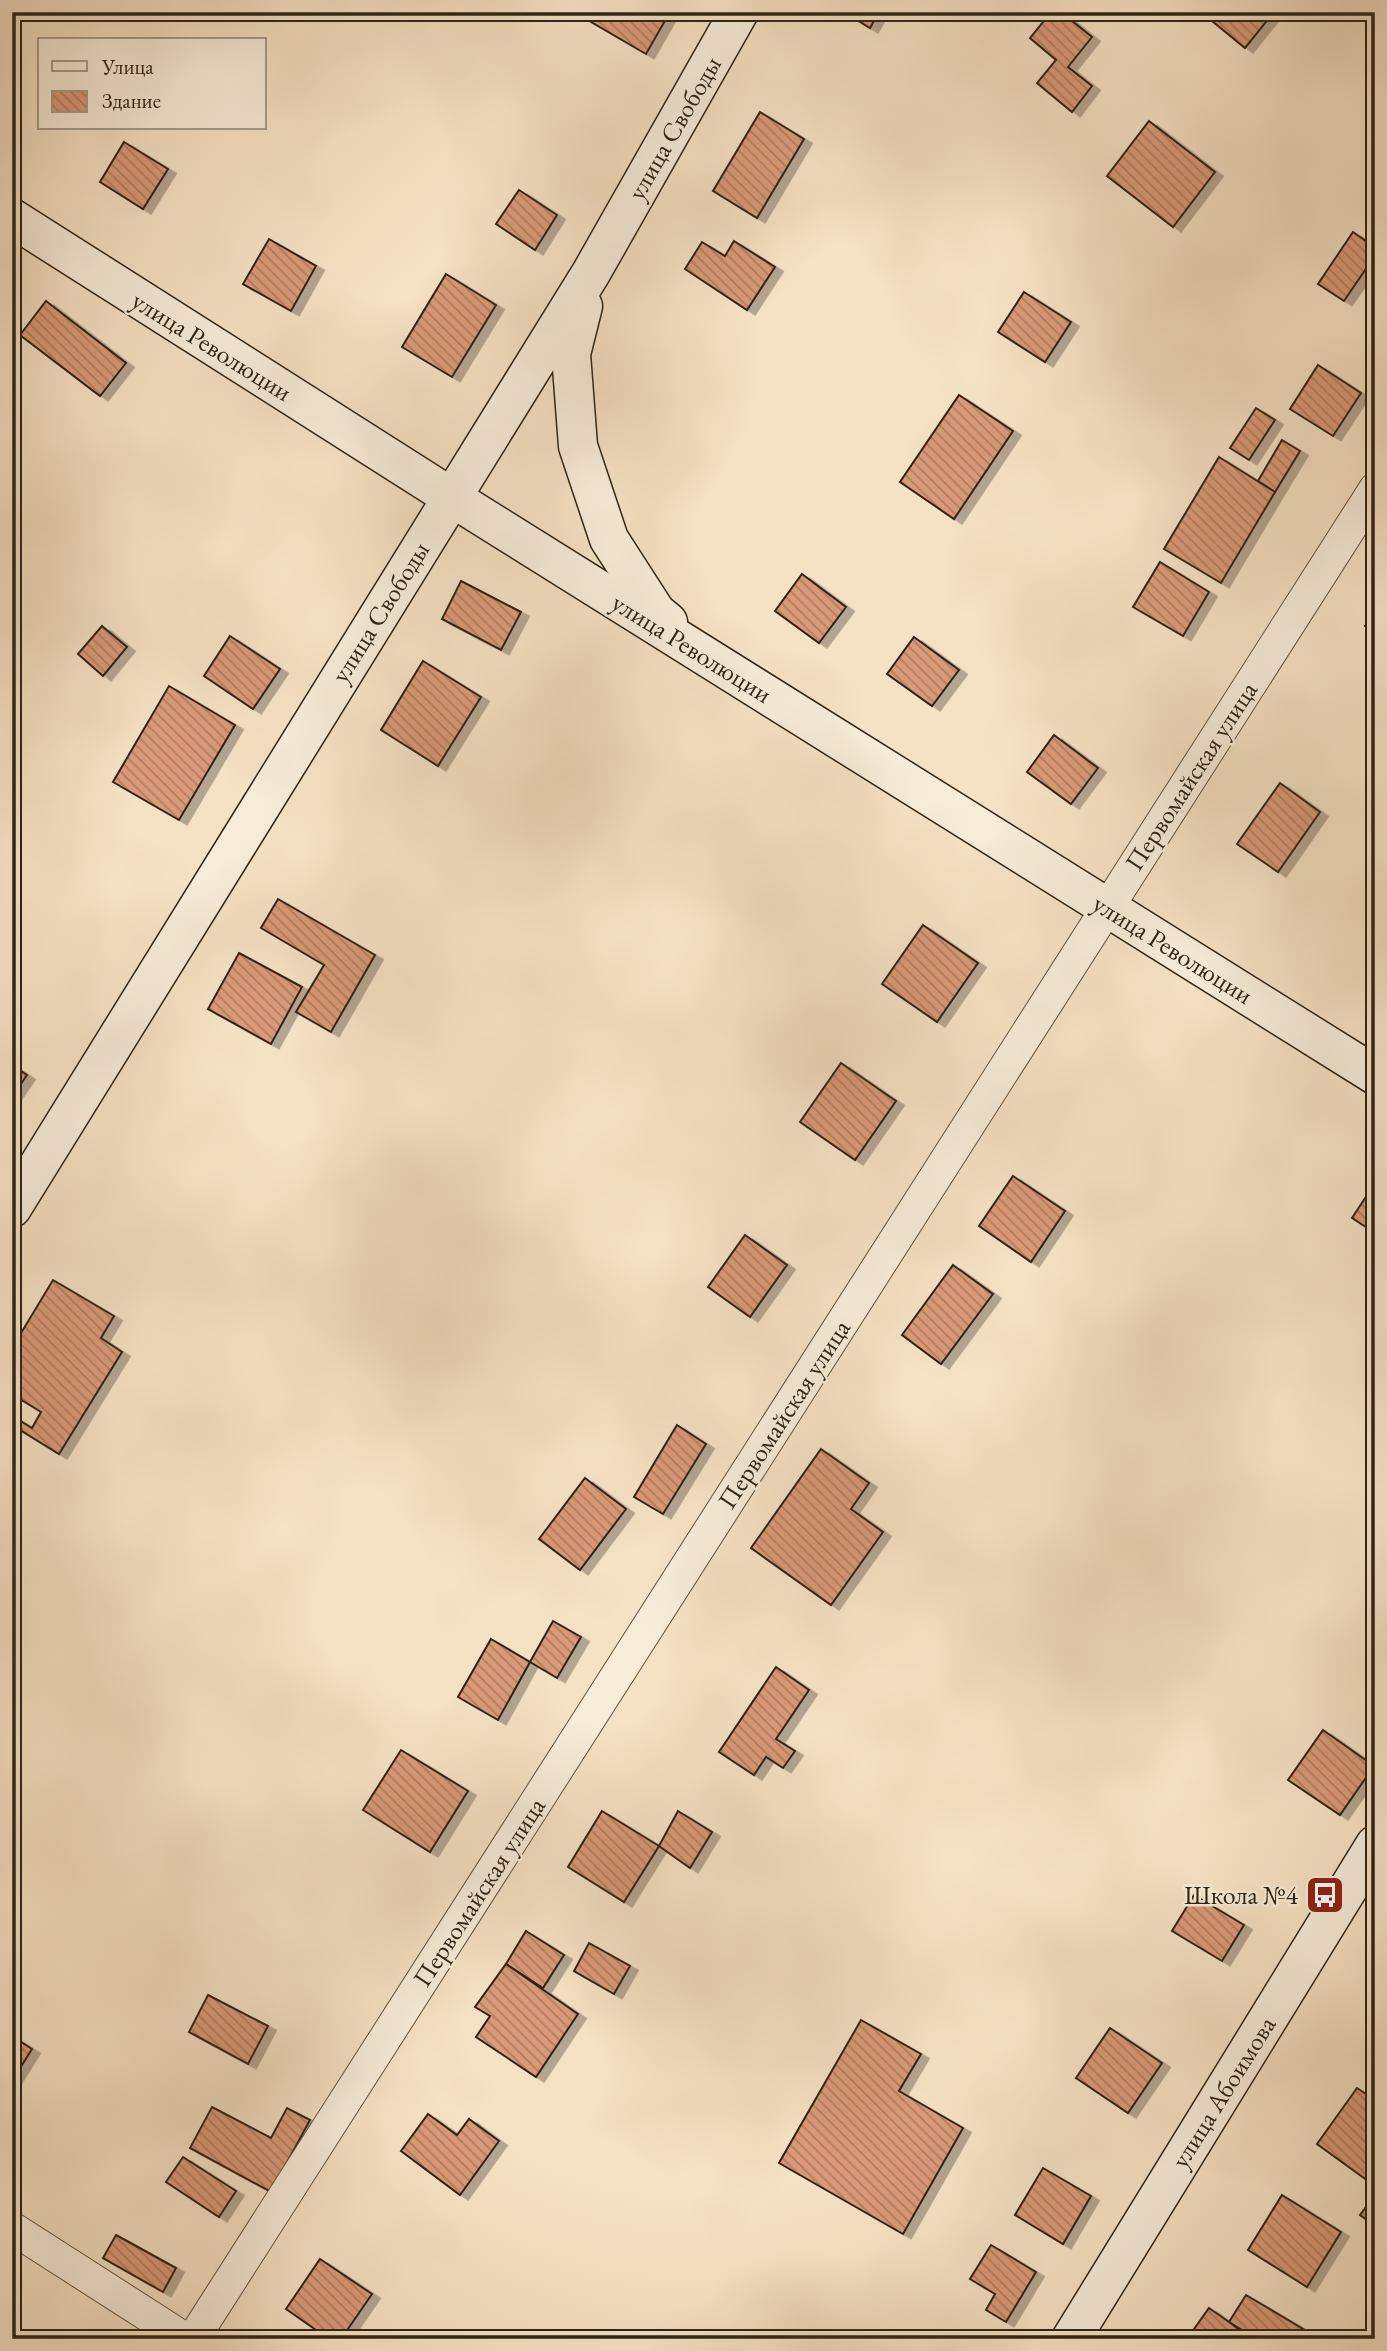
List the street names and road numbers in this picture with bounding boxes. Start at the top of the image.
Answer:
street label: улица Свободы [619,50,729,206]
street label: улица Революции [125,283,299,409]
street label: улица Свободы [323,535,437,689]
street label: улица Революции [605,585,779,711]
street label: Первомайская улица [1117,674,1265,877]
street label: улица Революции [1086,886,1260,1012]
street label: Первомайская улица [710,1312,858,1515]
street label: Первомайская улица [405,1790,553,1993]
street label: улица Абоимова [1163,2009,1283,2174]

